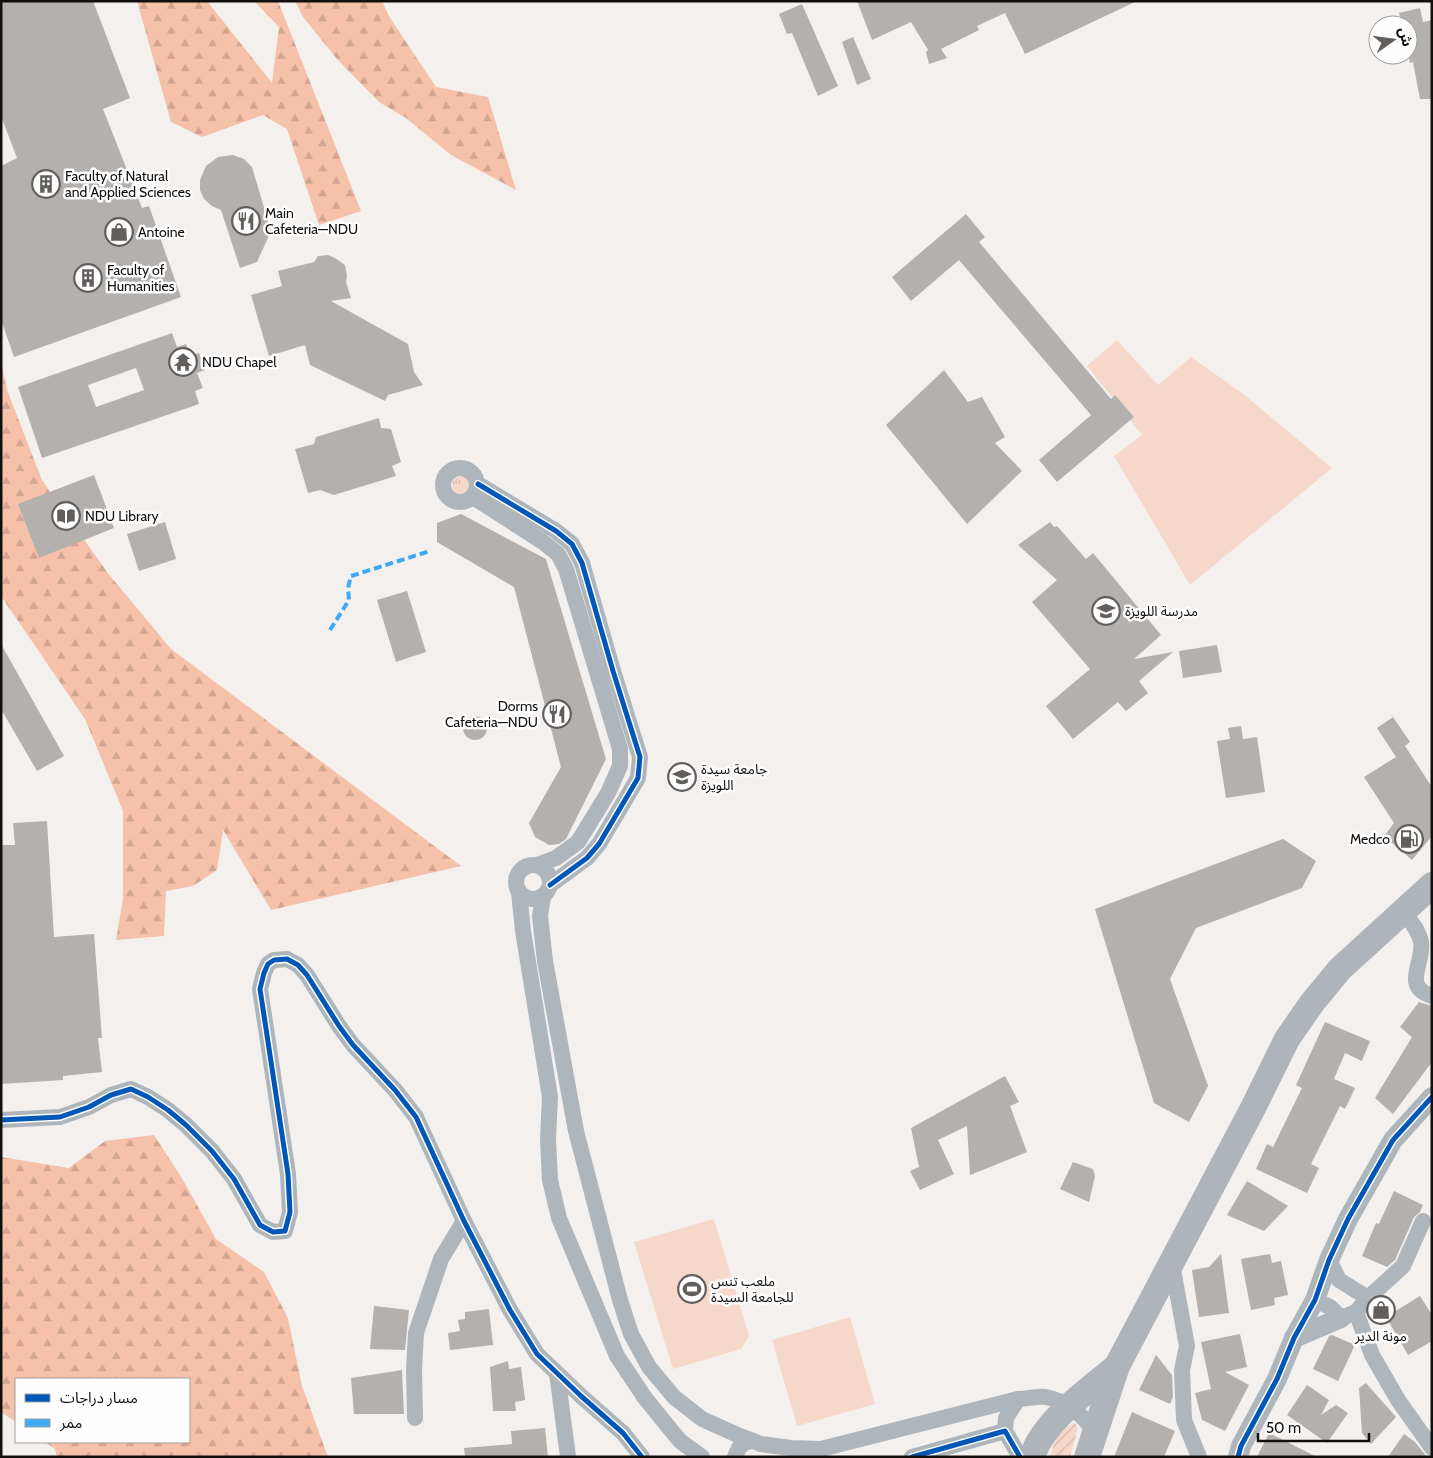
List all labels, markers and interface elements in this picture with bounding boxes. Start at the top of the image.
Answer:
north arrow [1368,15,1418,65]
text: ش [1395,25,1417,48]
place label: Faculty of Natural and Applied Sciences [65,167,191,201]
building icon: Faculty of Natural and Applied Sciences [31,169,61,199]
place label: Main Cafeteria—NDU [265,204,358,238]
restaurant icon: Main Cafeteria—NDU [231,206,261,236]
shop icon: Antoine [104,217,134,247]
place label: Antoine [138,223,185,241]
place label: Faculty of Humanities [107,261,175,295]
building icon: Faculty of Humanities [73,263,103,293]
temple icon: NDU Chapel [168,347,198,377]
place label: NDU Chapel [202,353,277,371]
library icon: NDU Library [51,501,81,531]
place label: NDU Library [85,507,159,525]
school or university icon: مدرسة اللويزة [1091,596,1121,626]
place label: مدرسة اللويزة [1125,602,1198,620]
place label: Dorms Cafeteria—NDU [445,697,538,731]
restaurant icon: Dorms Cafeteria—NDU [542,699,572,729]
place label: جامعة سيدة اللويزة [701,760,767,794]
school or university icon: جامعة سيدة اللويزة [667,762,697,792]
fuel station icon: Medco [1394,824,1424,854]
place label: Medco [1350,830,1390,848]
place label: ملعب تنس للجامعة السيدة [711,1272,794,1306]
sports icon: ملعب تنس للجامعة السيدة [677,1274,707,1304]
shop icon: مونة الدير [1366,1295,1396,1325]
place label: مونة الدير [1354,1327,1407,1345]
legend [15,1378,190,1443]
text: مسار دراجات [60,1389,138,1407]
scale bar [1258,1410,1369,1442]
text: ممر [59,1414,83,1432]
text: 50 m [1266,1419,1301,1437]

